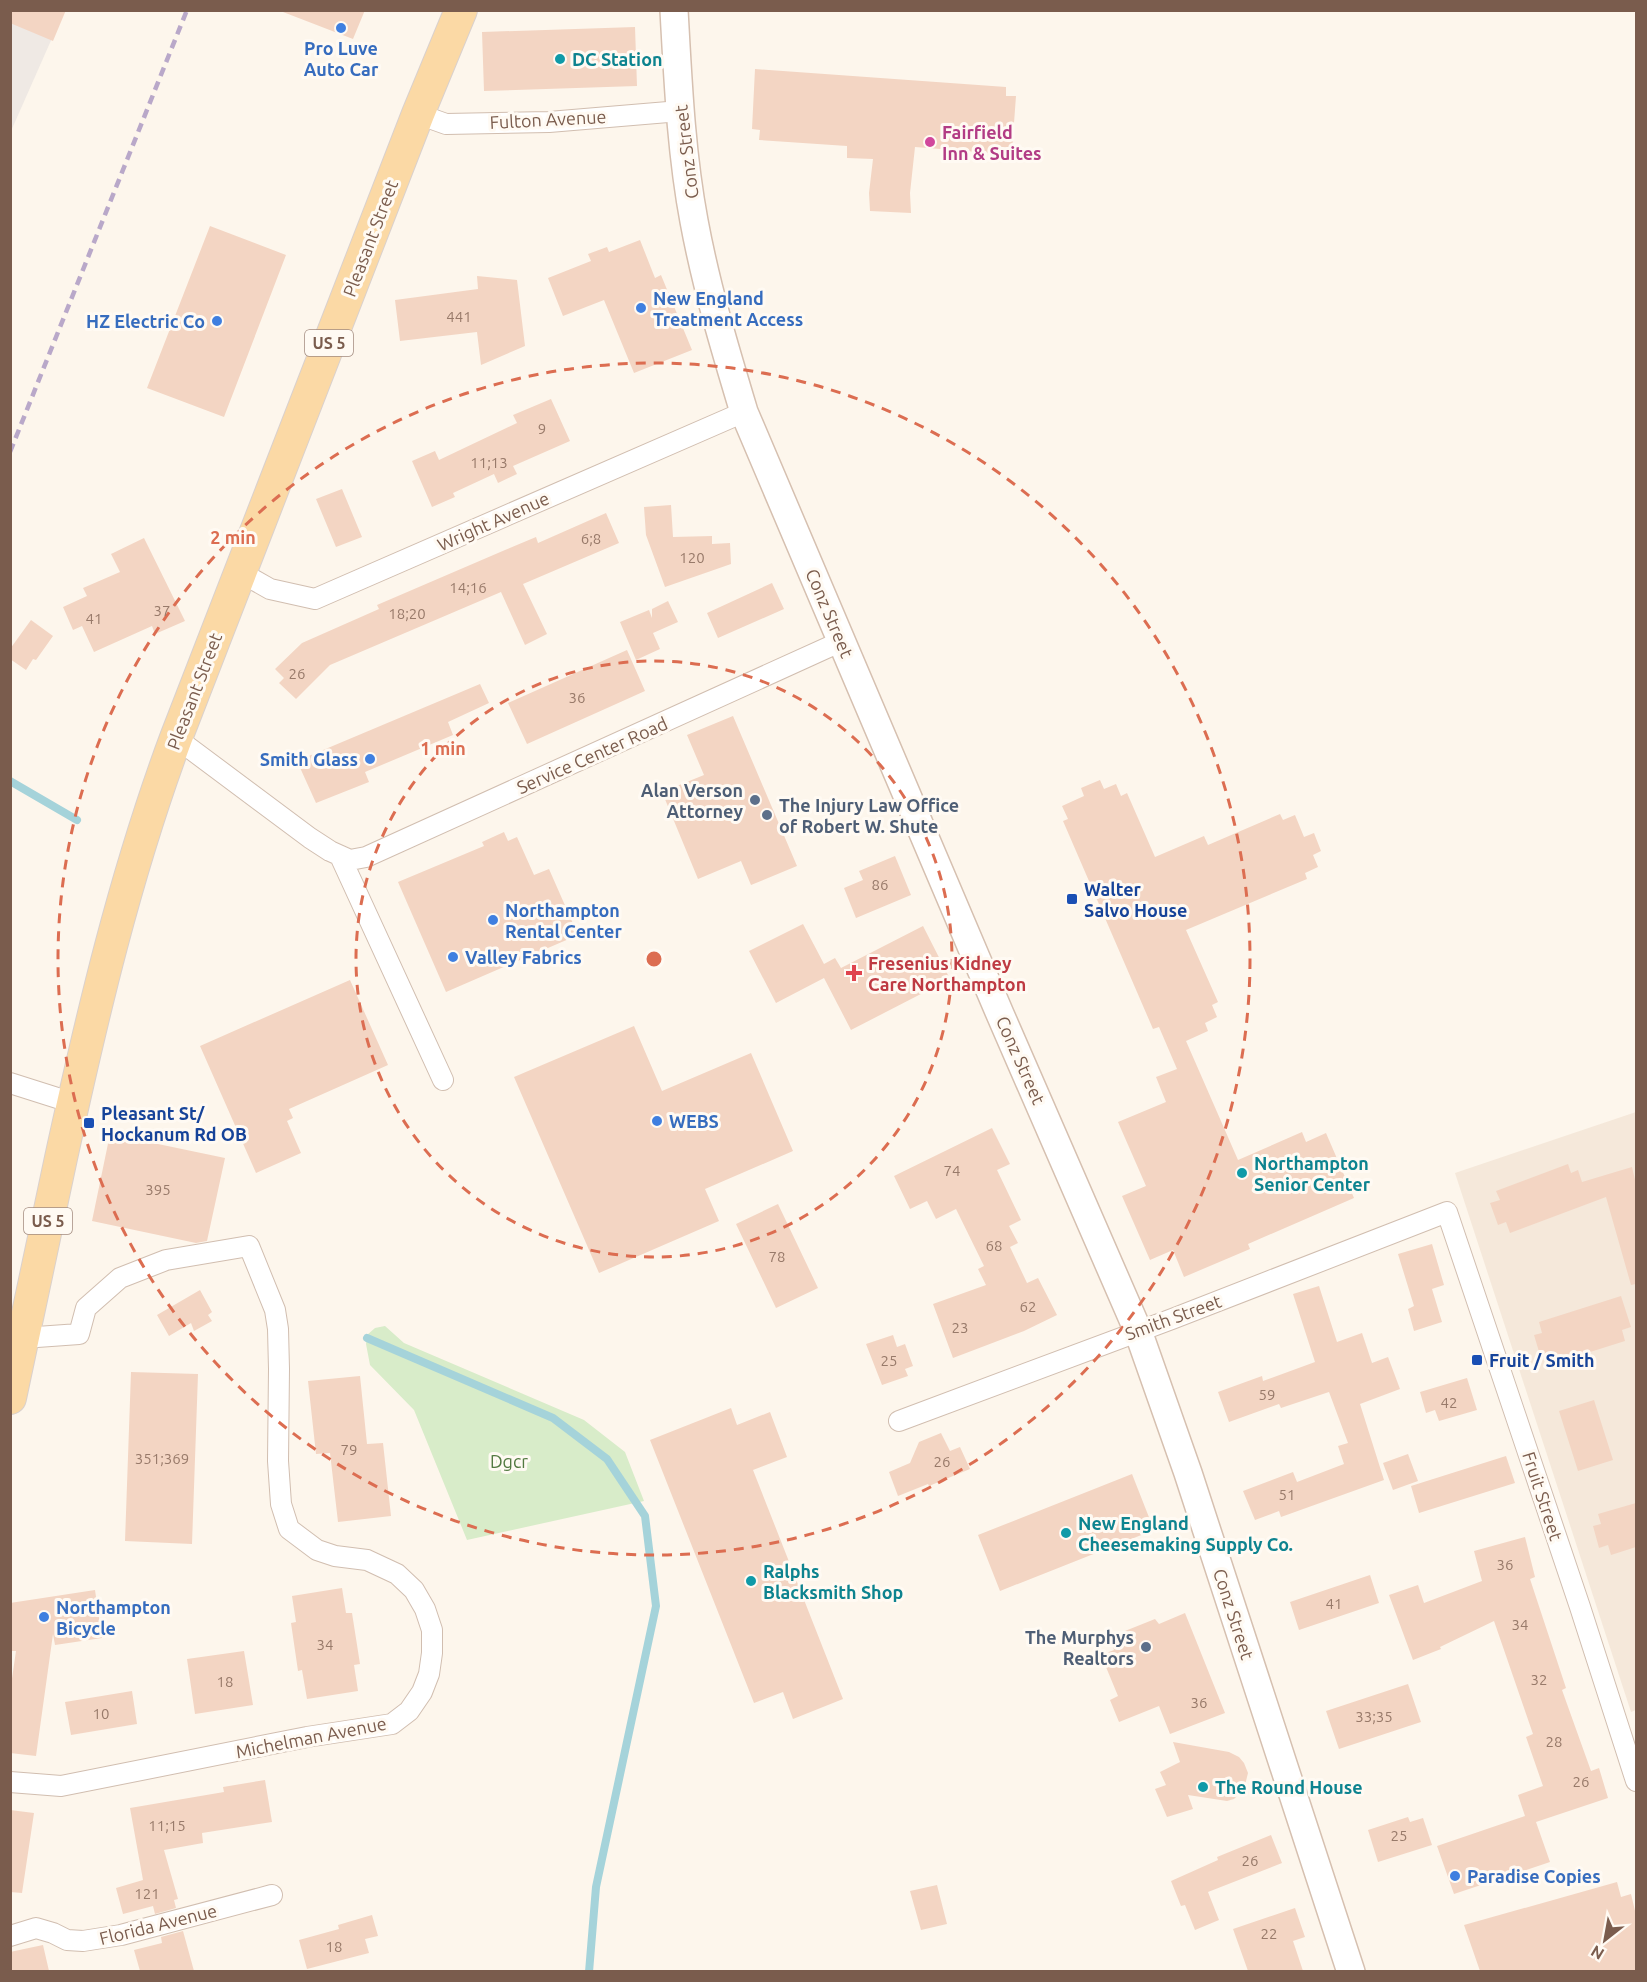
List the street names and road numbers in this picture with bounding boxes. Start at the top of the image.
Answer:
street label: Conz Street [670,104,702,200]
street label: Fulton Avenue [489,106,607,132]
street label: Pleasant Street [339,177,401,299]
road number: US 5 [305,330,353,356]
street label: Wright Avenue [434,487,552,555]
street label: Conz Street [802,566,858,660]
street label: Pleasant Street [163,630,225,752]
street label: Service Center Road [514,713,670,797]
street label: Conz Street [993,1013,1049,1107]
road number: US 5 [24,1208,72,1234]
street label: Smith Street [1122,1290,1224,1344]
street label: Fruit Street [1519,1449,1567,1543]
street label: Conz Street [1210,1566,1258,1662]
street label: Michelman Avenue [234,1713,388,1761]
street label: Florida Avenue [97,1900,219,1948]

